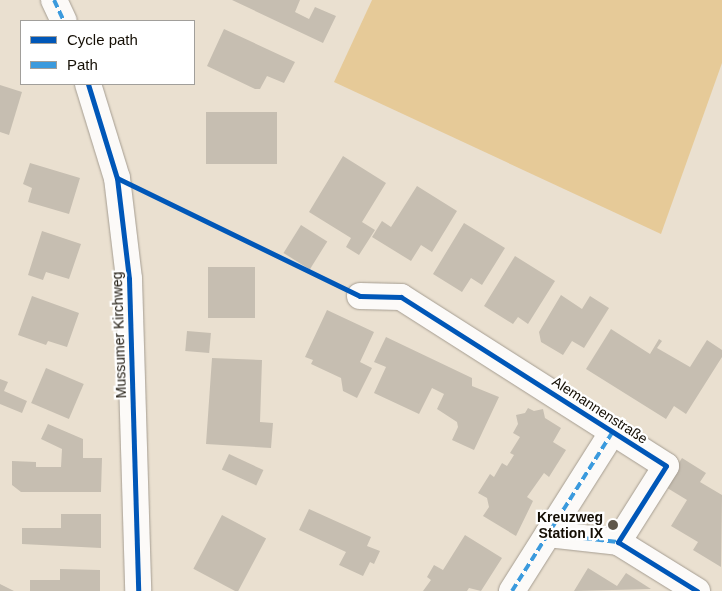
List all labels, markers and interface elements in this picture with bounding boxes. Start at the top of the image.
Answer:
legend [20,20,195,85]
text: Cycle path [67,31,138,48]
text: Path [67,56,98,73]
street label: Mussumer Kirchweg [108,271,130,399]
street label: Alemannenstraße [549,373,651,447]
place label: Kreuzweg Station IX [537,509,603,542]
marker: Kreuzweg Station IX [607,519,619,531]

